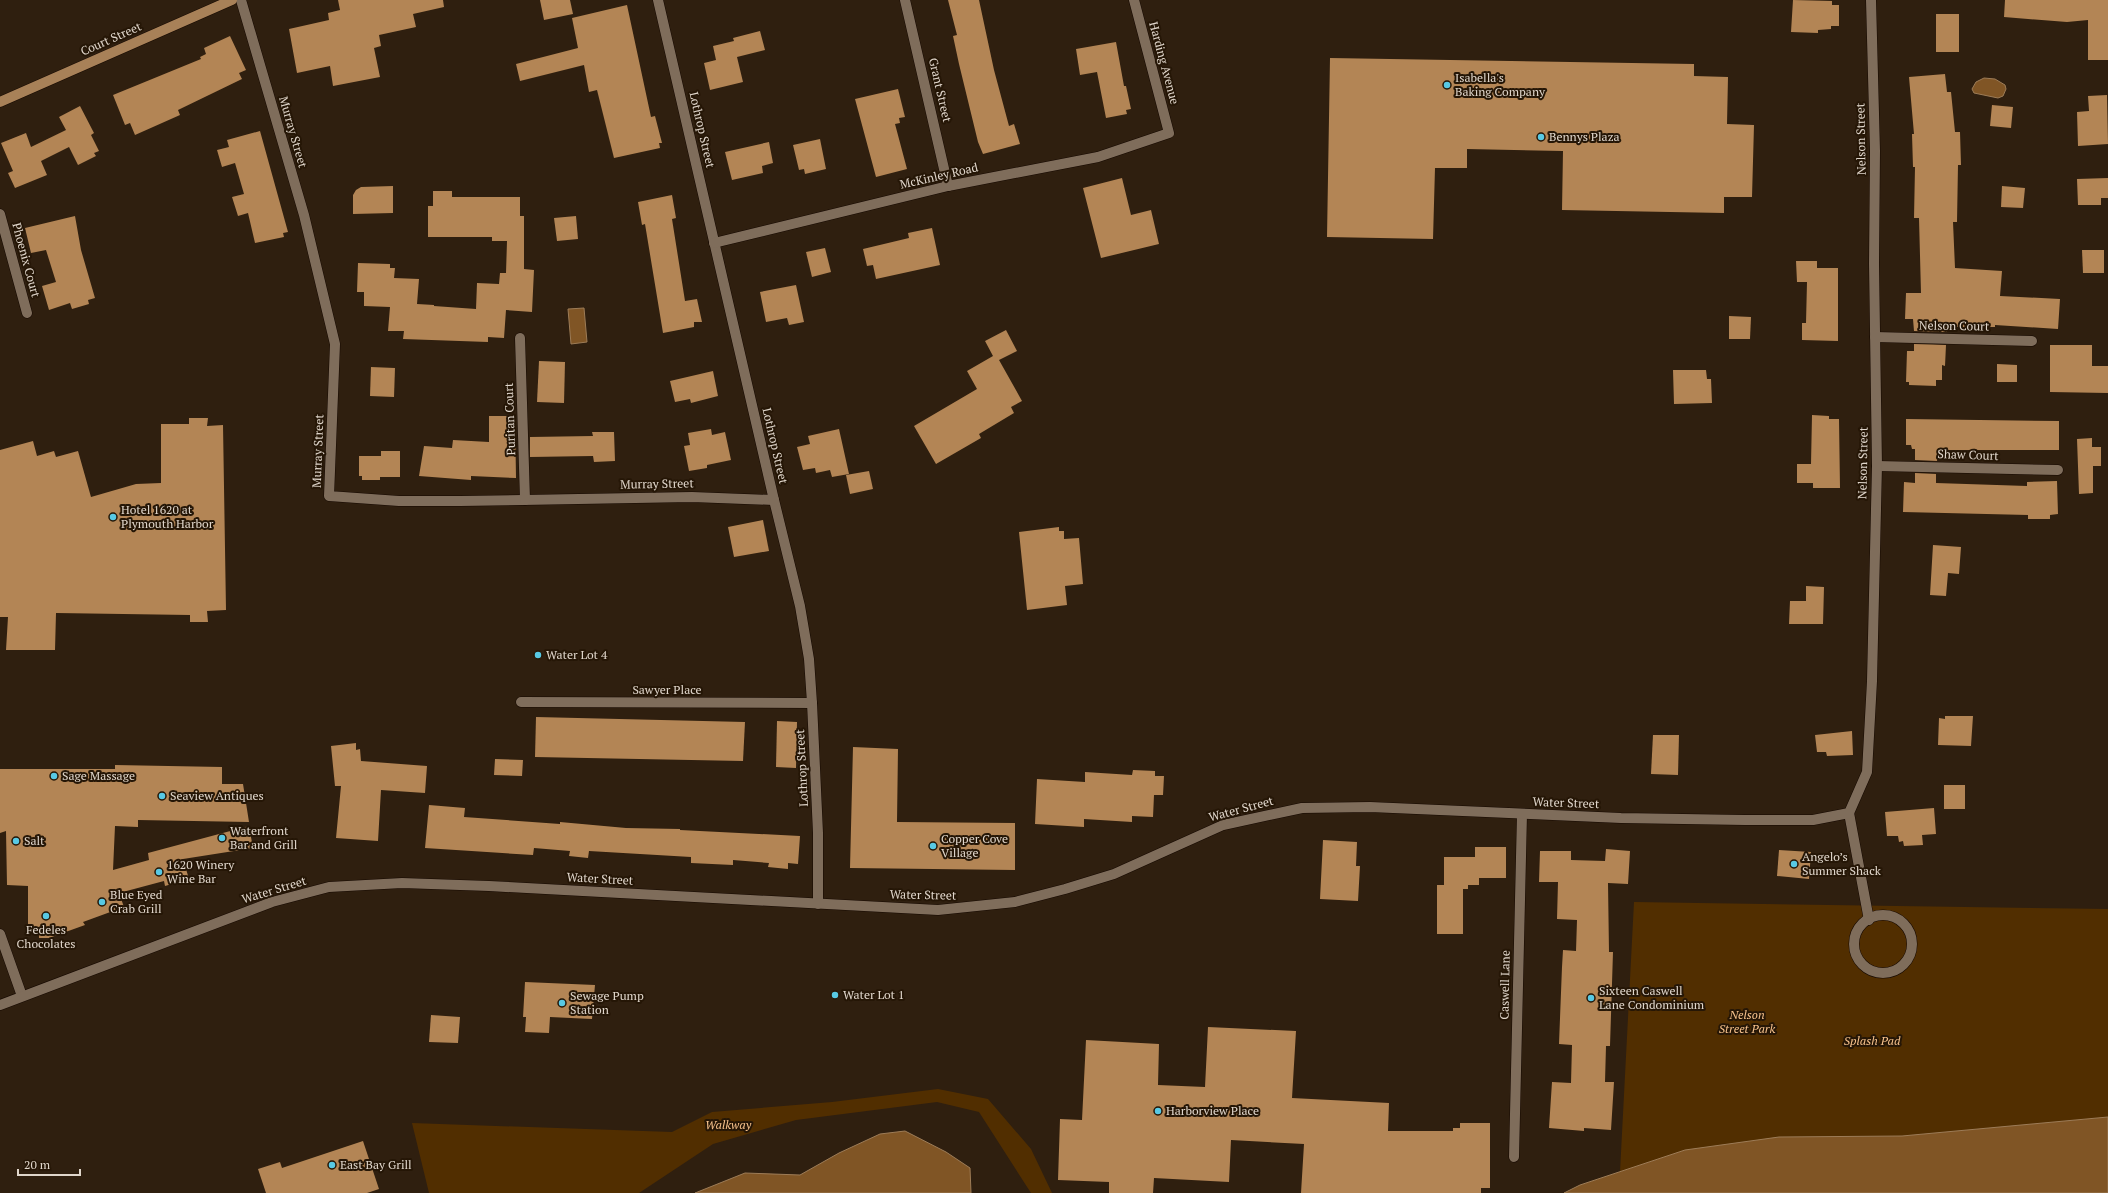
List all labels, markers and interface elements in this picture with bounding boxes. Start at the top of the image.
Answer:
street label: Court Street [78,18,144,59]
street label: Harding Avenue [1146,20,1183,106]
street label: Grant Street [926,56,955,124]
place label: Isabella's Baking Company [1455,70,1546,99]
marker: Isabella's Baking Company [1442,80,1452,90]
street label: Lothrop Street [686,90,719,170]
street label: Murray Street [276,94,311,170]
street label: Nelson Street [1852,102,1869,175]
place label: Bennys Plaza [1549,129,1620,144]
marker: Bennys Plaza [1536,132,1546,142]
street label: McKinley Road [898,159,980,192]
street label: Phoenix Court [9,221,44,299]
street label: Nelson Court [1919,317,1990,334]
street label: Puritan Court [501,382,518,456]
street label: Lothrop Street [759,406,792,486]
street label: Murray Street [309,413,326,488]
street label: Nelson Street [1854,426,1871,499]
street label: Shaw Court [1937,446,1999,463]
street label: Murray Street [620,475,694,492]
place label: Hotel 1620 at Plymouth Harbor [121,502,214,531]
marker: Hotel 1620 at Plymouth Harbor [108,512,118,522]
place label: Water Lot 4 [546,647,608,662]
marker: Water Lot 4 [533,650,543,660]
street label: Sawyer Place [632,682,702,697]
street label: Lothrop Street [792,728,811,807]
place label: Sage Massage [62,768,135,783]
marker: Sage Massage [49,771,59,781]
place label: Seaview Antiques [170,788,264,803]
marker: Seaview Antiques [157,791,167,801]
street label: Water Street [1207,793,1275,824]
street label: Water Street [1533,794,1600,811]
place label: Waterfront Bar and Grill [230,823,298,852]
place label: Copper Cove Village [941,831,1008,860]
place label: Salt [24,833,45,848]
marker: Waterfront Bar and Grill [217,833,227,843]
marker: Salt [11,836,21,846]
marker: Copper Cove Village [928,841,938,851]
place label: Angelo’s Summer Shack [1802,849,1882,878]
place label: 1620 Winery Wine Bar [167,857,235,886]
marker: Angelo’s Summer Shack [1789,859,1799,869]
marker: 1620 Winery Wine Bar [154,867,164,877]
street label: Water Street [566,869,634,888]
street label: Water Street [240,872,308,906]
street label: Water Street [890,886,957,903]
place label: Blue Eyed Crab Grill [110,887,163,916]
marker: Blue Eyed Crab Grill [97,897,107,907]
marker: Fedeles Chocolates [41,911,51,921]
place label: Fedeles Chocolates [17,922,75,951]
street label: Caswell Lane [1496,950,1513,1020]
place label: Sixteen Caswell Lane Condominium [1599,983,1705,1012]
place label: Water Lot 1 [843,987,904,1002]
place label: Sewage Pump Station [570,988,644,1017]
marker: Water Lot 1 [830,990,840,1000]
marker: Sixteen Caswell Lane Condominium [1586,993,1596,1003]
marker: Sewage Pump Station [557,998,567,1008]
park label: Nelson Street Park [1719,1007,1775,1036]
park label: Splash Pad [1844,1033,1901,1048]
place label: Harborview Place [1166,1103,1259,1118]
marker: Harborview Place [1153,1106,1163,1116]
park label: Walkway [705,1117,752,1132]
scale bar [18,1151,80,1177]
text: 20 m [24,1157,51,1172]
place label: East Bay Grill [340,1157,412,1172]
marker: East Bay Grill [327,1160,337,1170]

